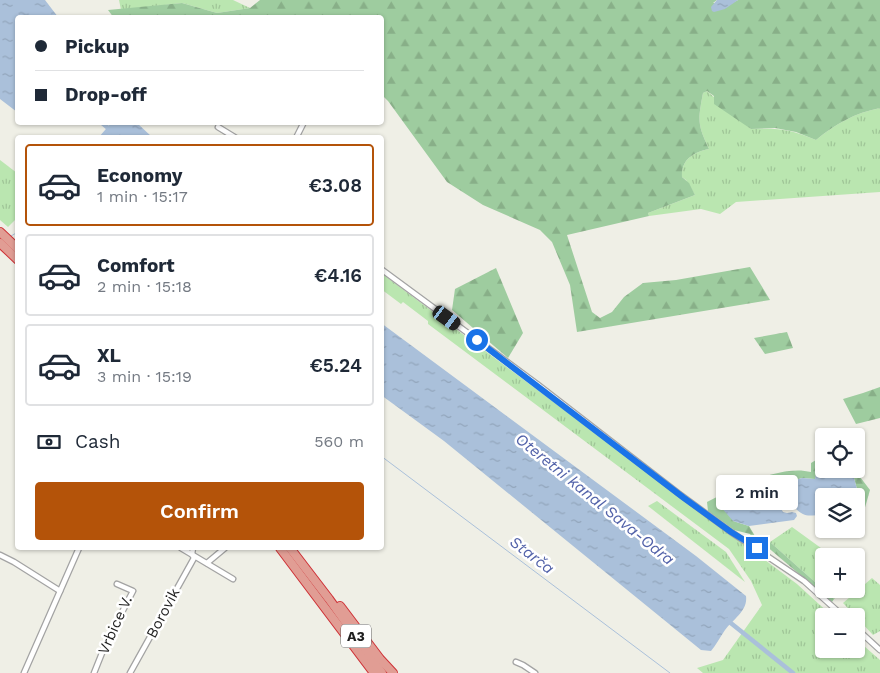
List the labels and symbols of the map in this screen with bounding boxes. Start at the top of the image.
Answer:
car [430,303,463,333]
route start [466,329,488,351]
water label: Oteretni kanal Sava-Odra [512,429,678,569]
callout: 2 min [716,476,798,510]
water label: Starča [506,532,558,578]
route end [746,537,768,559]
street label: Borovik [142,585,184,641]
street label: Vrbice V. [94,593,136,657]
road number: A3 [341,624,371,648]

